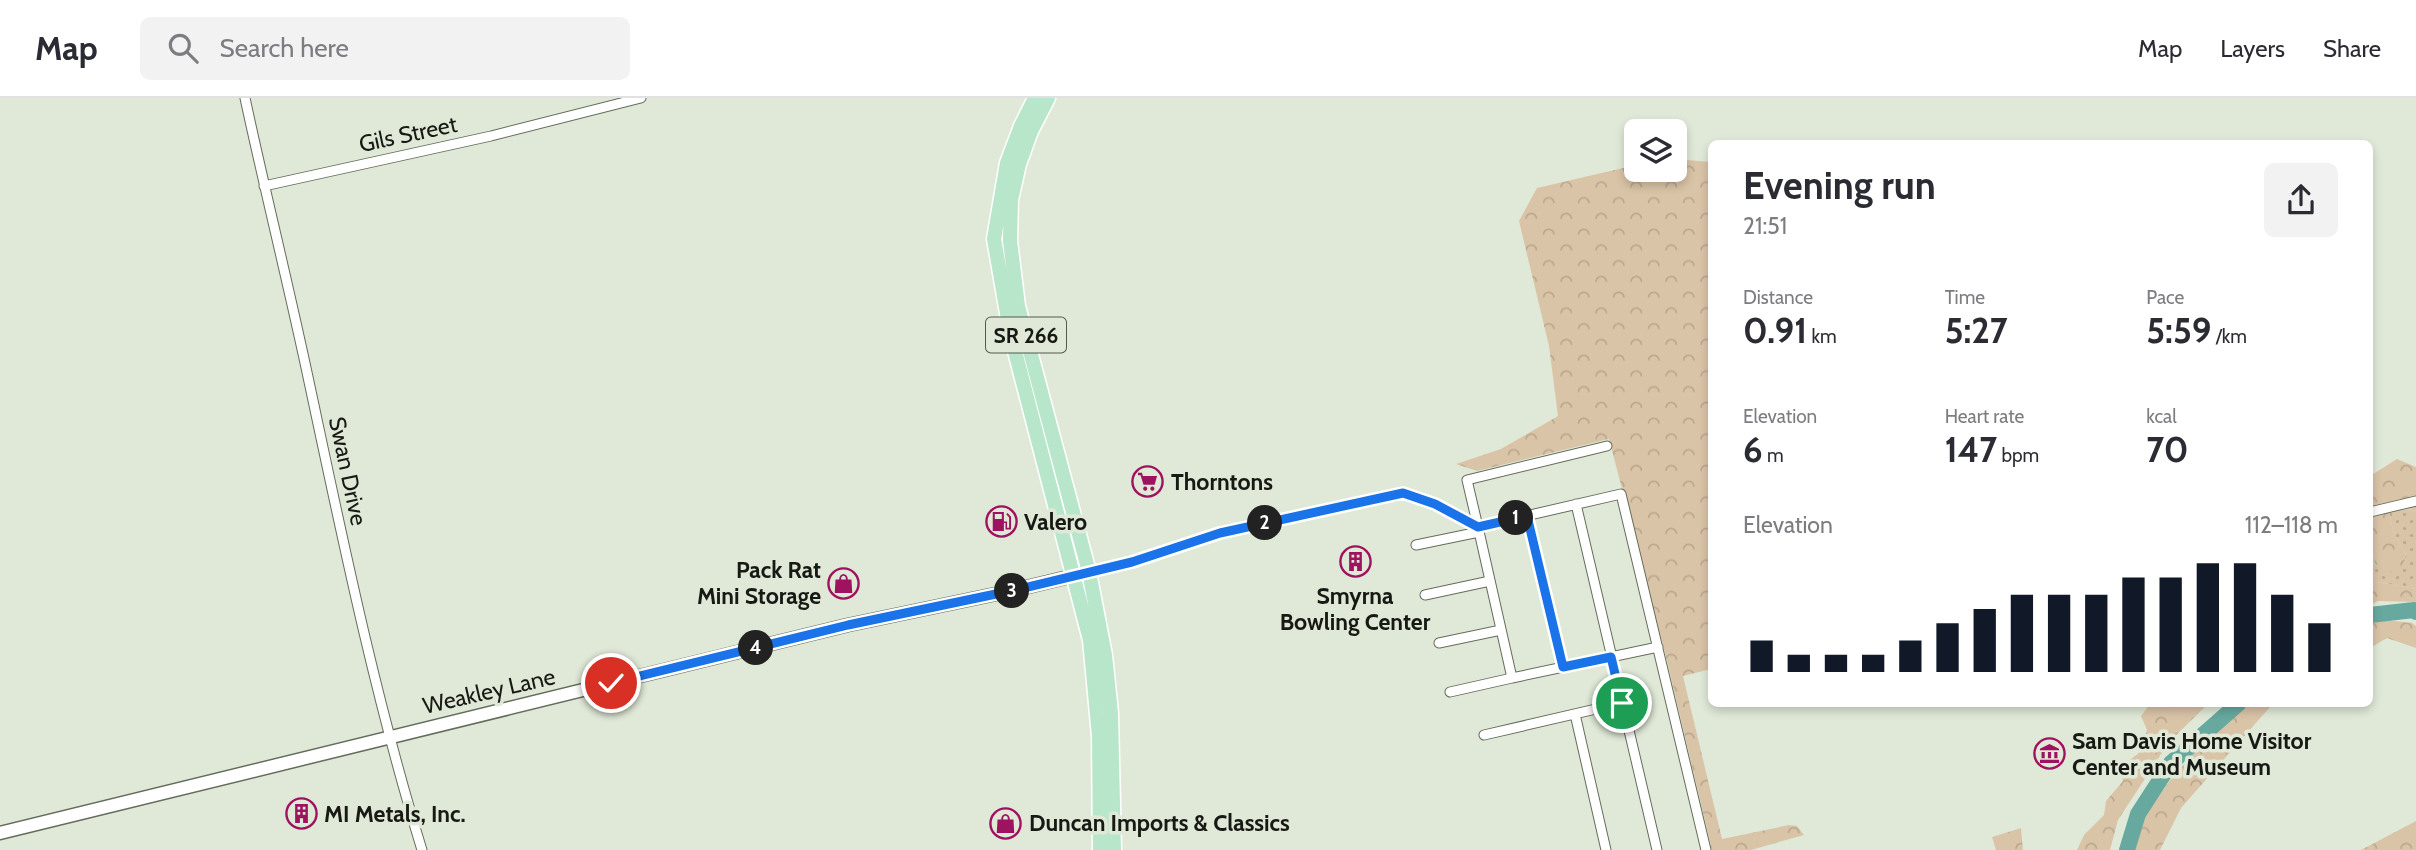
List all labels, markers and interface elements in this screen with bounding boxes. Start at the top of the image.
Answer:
search box [140,17,630,80]
text: Map [35,28,98,68]
icon: search [164,29,202,67]
text: Search here [220,32,349,64]
text: Map [2138,34,2182,63]
text: Layers [2220,34,2285,63]
text: Share [2323,34,2381,63]
street label: Gils Street [356,110,460,158]
map controls [1624,119,1687,182]
button: layers [1624,119,1687,182]
text: Evening run [1743,162,1936,209]
button: share [2264,163,2338,237]
text: 21:51 [1743,212,1787,240]
text: Distance [1743,286,1813,309]
text: Time [1945,286,1985,309]
text: Pace [2146,286,2184,309]
text: 0.91 [1743,309,1807,352]
text: 5:27 [1945,309,2008,352]
text: 5:59 [2146,309,2211,352]
road number: SR 266 [986,317,1066,352]
text: km [1807,325,1837,348]
text: /km [2211,325,2247,348]
text: Elevation [1743,405,1817,428]
text: Heart rate [1945,405,2024,428]
text: kcal [2146,405,2177,428]
street label: Swan Drive [323,414,373,528]
text: 6 [1743,428,1763,471]
text: 147 [1945,428,1997,471]
text: 70 [2146,428,2189,471]
text: m [1763,444,1784,467]
text: bpm [1997,444,2039,467]
supermarket icon: Thorntons [1131,465,1165,499]
place label: Thorntons [1171,468,1273,496]
pin: 1 [1498,500,1534,536]
fuel station icon: Valero [984,505,1018,539]
pin: 2 [1248,506,1282,540]
text: 1 [1512,506,1519,529]
place label: Valero [1024,508,1087,536]
text: 2 [1259,511,1270,534]
text: Elevation [1743,511,1833,539]
text: 112–118 m [2245,511,2338,539]
building icon: Smyrna Bowling Center [1338,545,1372,579]
place label: Pack Rat Mini Storage [697,556,821,610]
shop icon: Pack Rat Mini Storage [827,566,861,600]
pin: 3 [995,574,1030,608]
text: 3 [1006,579,1017,602]
place label: Smyrna Bowling Center [1280,582,1431,636]
pin: 4 [738,630,774,666]
text: 4 [750,636,761,659]
pin [581,653,641,713]
street label: Weakley Lane [420,662,558,720]
icon: check [592,664,630,702]
pin [1592,673,1652,733]
icon: arrive [1603,684,1641,722]
place label: Sam Davis Home Visitor Center and Museum [2072,727,2312,781]
museum icon: Sam Davis Home Visitor Center and Museum [2032,737,2066,771]
building icon: MI Metals, Inc. [284,797,318,831]
place label: MI Metals, Inc. [324,800,466,828]
shop icon: Duncan Imports & Classics [989,806,1023,840]
place label: Duncan Imports & Classics [1029,809,1290,837]

